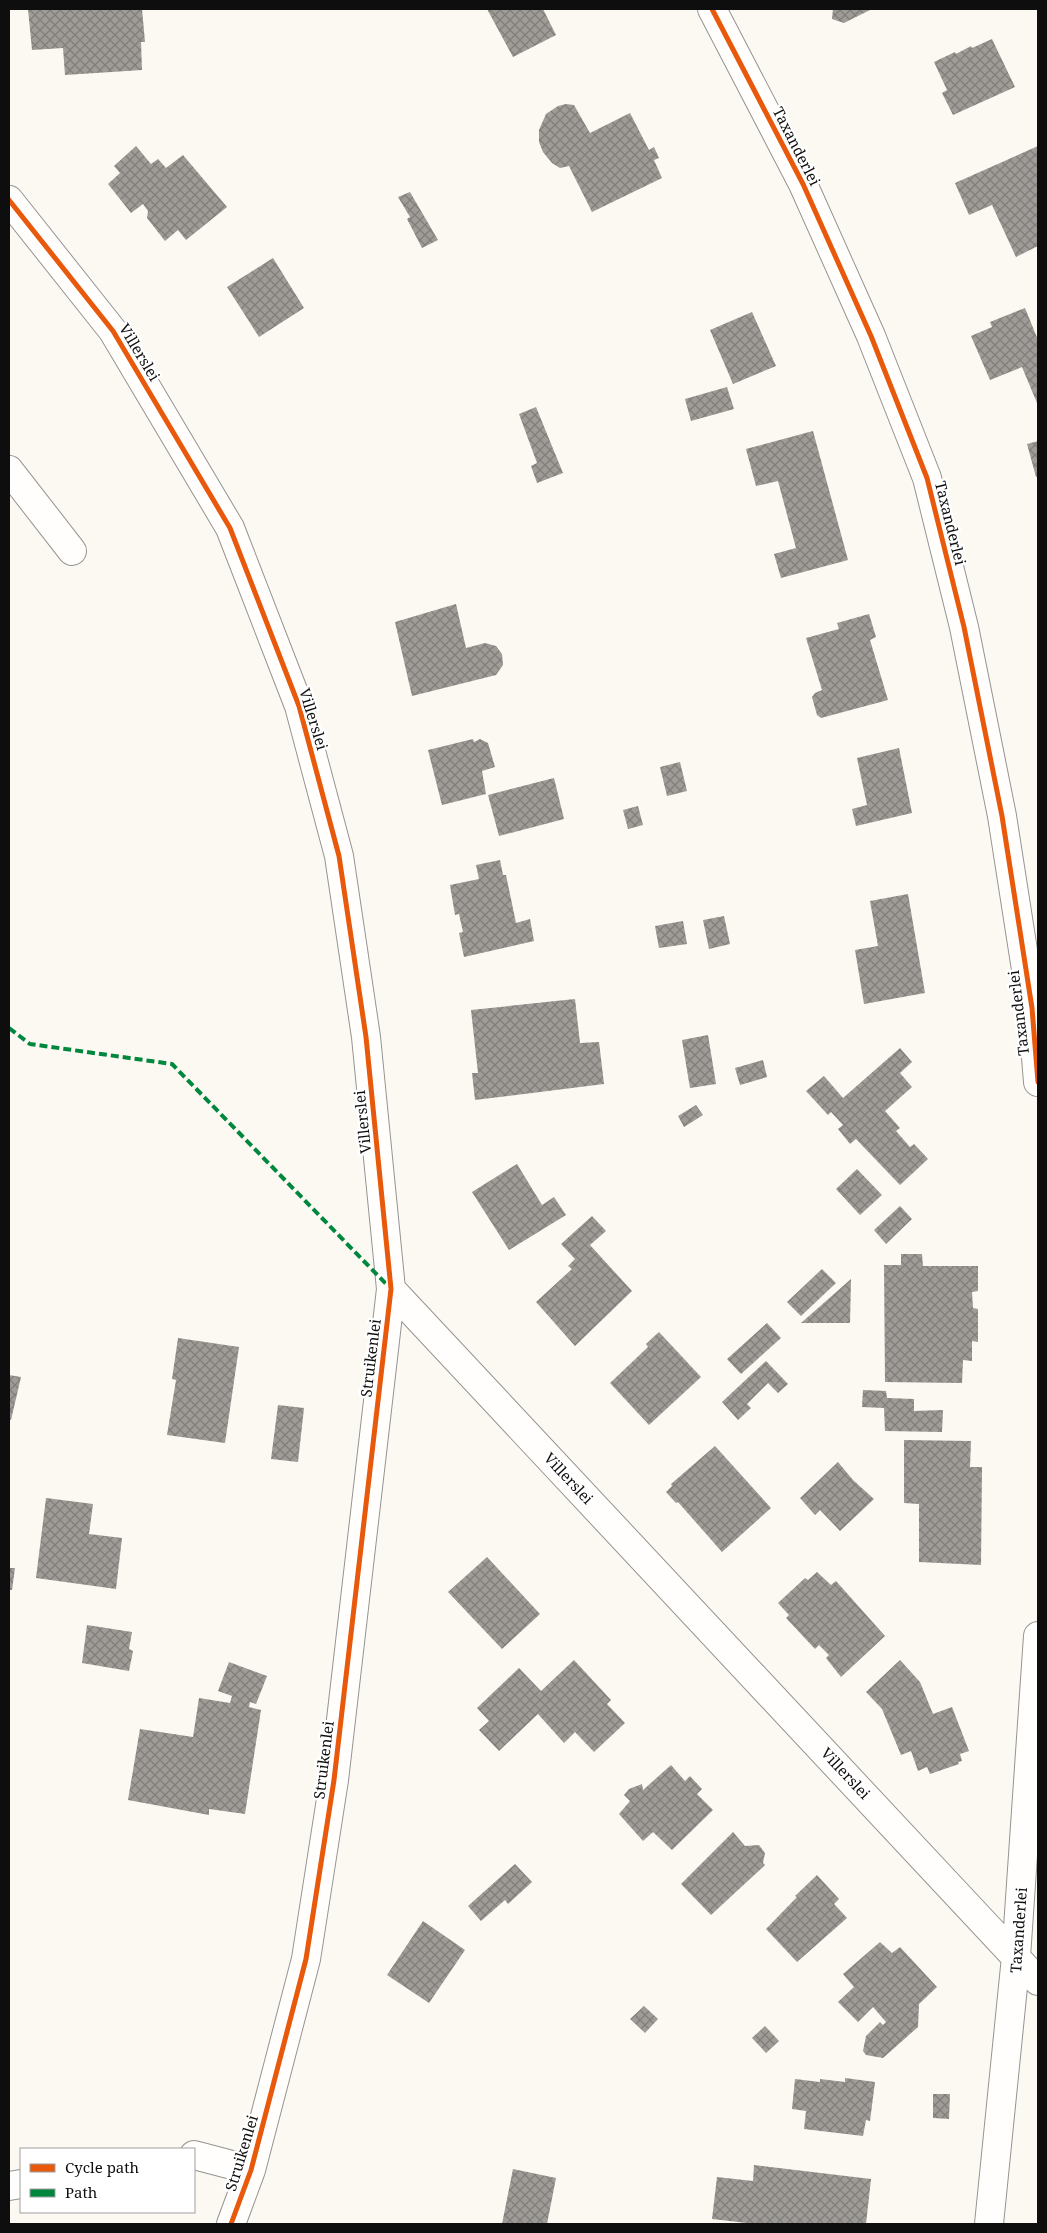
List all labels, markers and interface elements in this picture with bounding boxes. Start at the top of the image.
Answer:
street label: Taxanderlei [769,103,825,189]
street label: Villerslei [115,320,165,385]
street label: Taxanderlei [931,479,971,567]
street label: Villerslei [295,686,333,753]
street label: Taxanderlei [1003,969,1033,1057]
street label: Villerslei [349,1089,375,1155]
street label: Struikenlei [355,1318,385,1398]
street label: Villerslei [540,1448,598,1508]
street label: Struikenlei [308,1720,338,1800]
street label: Villerslei [817,1743,875,1803]
street label: Taxanderlei [1005,1886,1031,1973]
street label: Struikenlei [220,2112,262,2193]
legend [20,2148,195,2213]
text: Cycle path [65,2157,140,2177]
text: Path [65,2182,98,2202]

